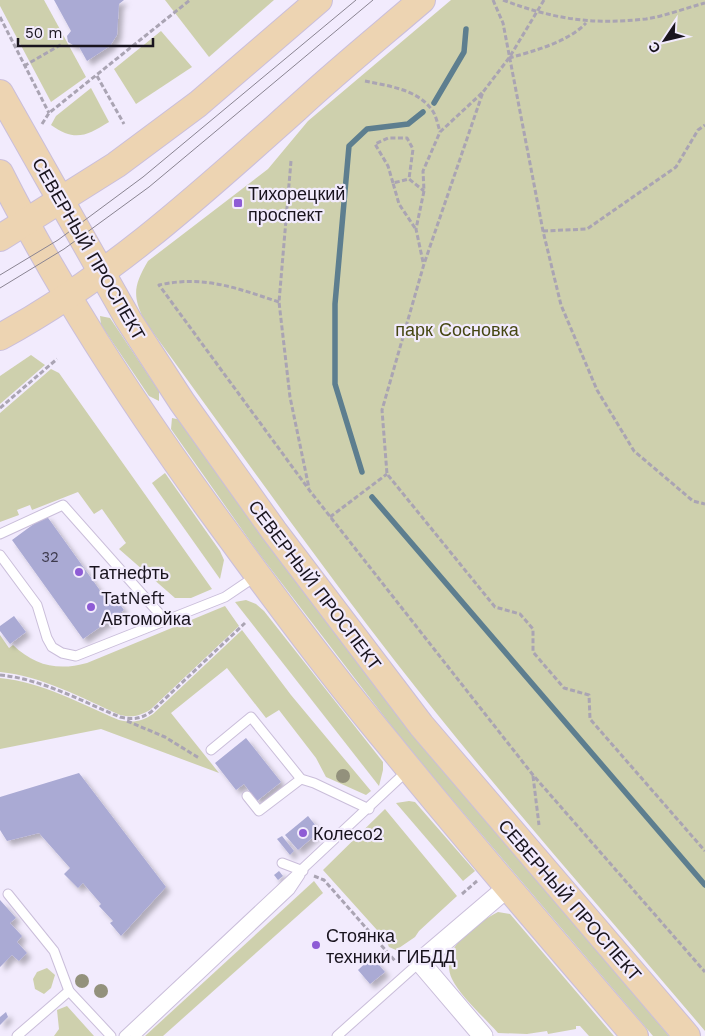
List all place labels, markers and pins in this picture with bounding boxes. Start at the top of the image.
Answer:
place label: Тихорецкий проспект [248,183,345,225]
marker: Тихорецкий проспект [232,197,244,209]
place label: Татнефть [89,562,169,583]
marker: Татнефть [73,566,85,578]
place label: TatNeft Автомойка [101,587,192,629]
marker: TatNeft Автомойка [85,601,97,613]
place label: Колесо2 [313,823,383,844]
marker: Колесо2 [297,827,309,839]
place label: Стоянка техники ГИБДД [326,925,456,967]
marker: Стоянка техники ГИБДД [310,939,322,951]

